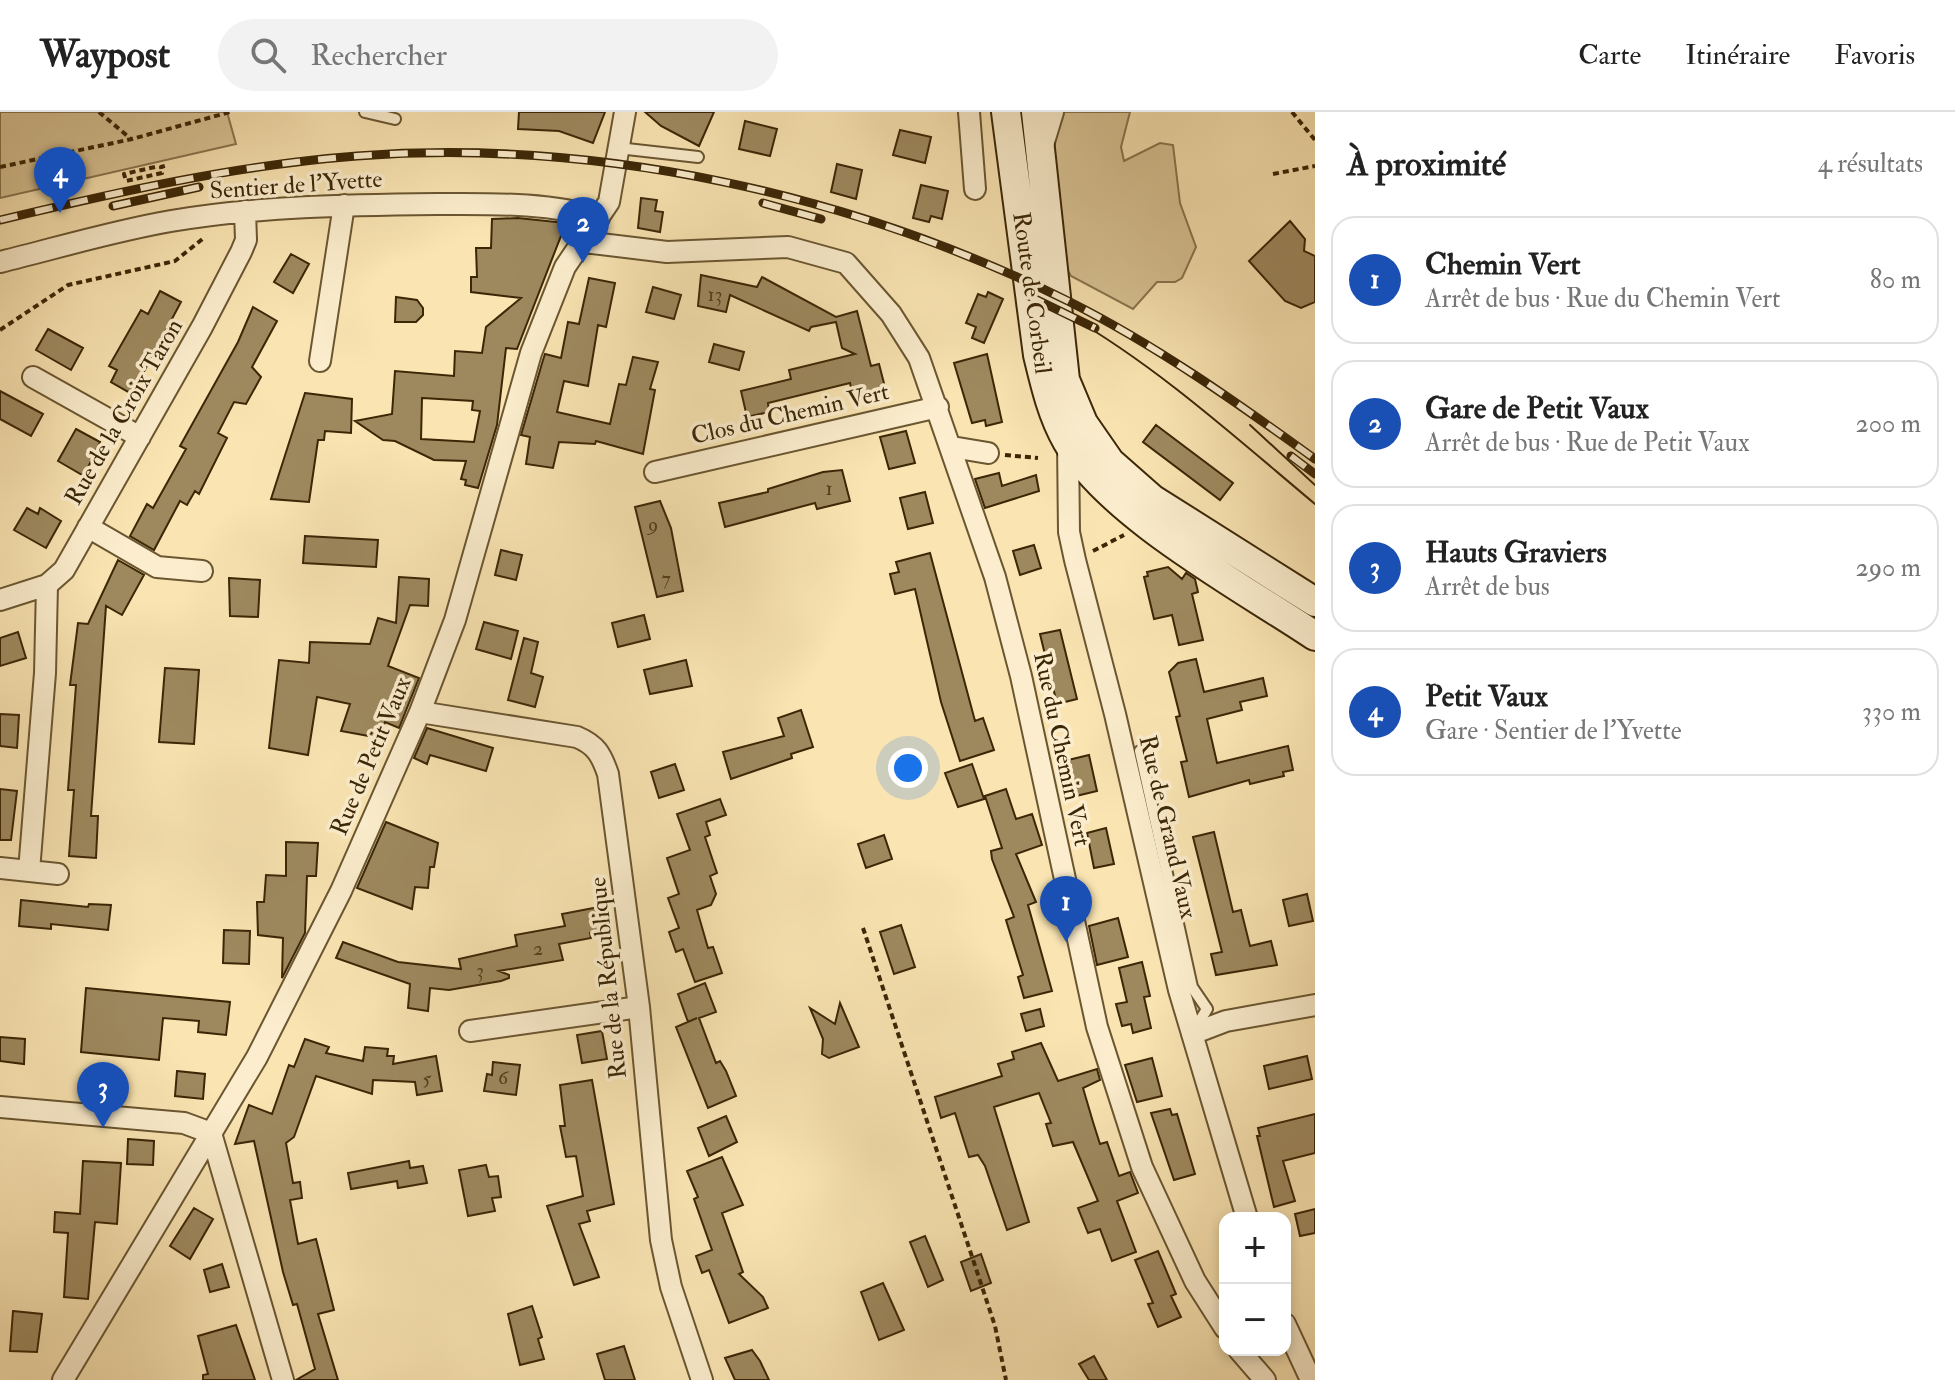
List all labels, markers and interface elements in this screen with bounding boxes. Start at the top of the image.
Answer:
search box [218,19,778,91]
text: Waypost [40,31,170,79]
icon: search [246,33,290,77]
text: Rechercher [310,37,447,74]
text: Carte [1578,38,1641,73]
text: Itinéraire [1685,38,1790,73]
text: Favoris [1834,38,1915,73]
text: À proximité [1347,143,1506,186]
pin: 4 [34,147,86,213]
text: 4 résultats [1818,148,1923,180]
street label: Sentier de l'Yvette [209,164,383,206]
pin: 2 [557,197,609,263]
street label: Route de Corbeil [1005,210,1059,376]
text: Chemin Vert [1425,246,1580,283]
text: 1 [1370,264,1380,296]
text: 80 m [1870,264,1921,296]
house number: 13 [708,282,722,307]
text: Arrêt de bus · Rue du Chemin Vert [1425,283,1780,315]
street label: Rue de la Croix Taron [58,313,190,511]
street label: Clos du Chemin Vert [688,376,892,452]
text: Gare de Petit Vaux [1425,390,1649,427]
text: 2 [1368,408,1382,440]
text: 200 m [1856,408,1921,440]
text: Arrêt de bus · Rue de Petit Vaux [1425,427,1749,459]
house number: 1 [825,476,833,501]
house number: 9 [646,512,658,537]
text: Hauts Graviers [1425,534,1607,571]
text: 3 [1370,552,1380,584]
text: 290 m [1856,552,1921,584]
house number: 7 [661,566,671,591]
text: Arrêt de bus [1425,571,1550,603]
street label: Rue du Chemin Vert [1026,649,1098,849]
street label: Rue de Petit Vaux [324,672,419,840]
text: Petit Vaux [1425,678,1548,715]
text: 4 [1368,696,1382,728]
text: 330 m [1862,696,1921,728]
text: Gare · Sentier de l'Yvette [1425,715,1682,747]
street label: Rue de Grand Vaux [1132,732,1204,922]
your location [888,748,928,788]
street label: Rue de la République [582,876,634,1080]
pin: 1 [1040,876,1092,942]
house number: 2 [533,936,543,961]
house number: 3 [476,958,484,983]
pin: 3 [77,1062,129,1128]
house number: 6 [498,1065,509,1090]
house number: 5 [423,1066,432,1091]
map controls [1219,1212,1291,1356]
button: + [1219,1212,1291,1284]
button: − [1219,1284,1291,1356]

